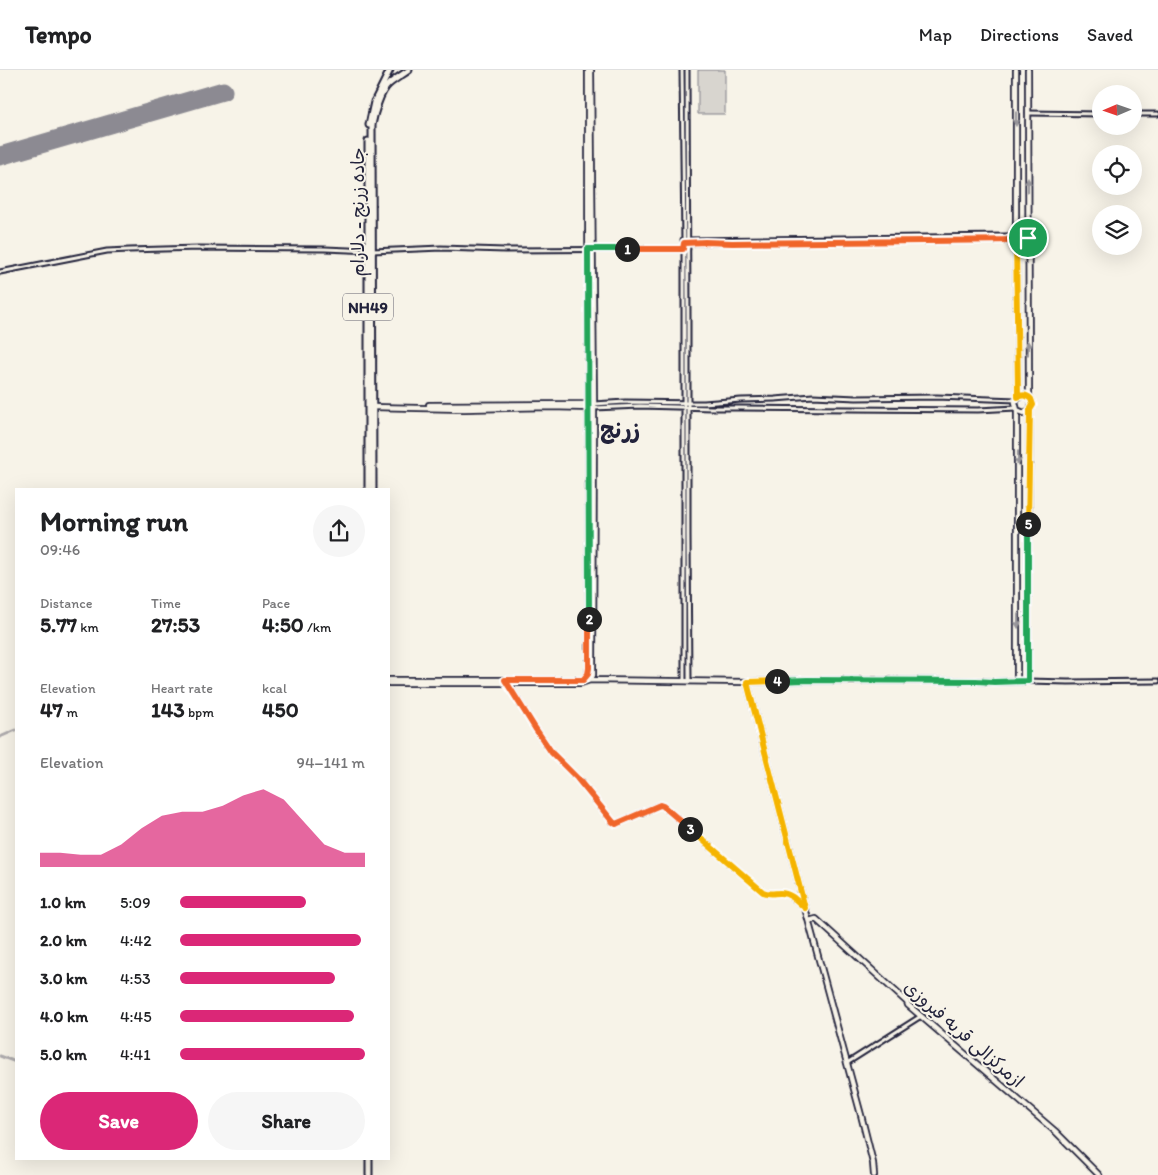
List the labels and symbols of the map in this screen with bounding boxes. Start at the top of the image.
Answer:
north arrow [1092,85,1142,135]
one-way arrow [1012,111,1020,127]
street label: جاده زرنج - دلارام [347,147,372,277]
one-way arrow [1024,177,1032,193]
pin [1007,217,1049,259]
pin: 1 [614,236,640,262]
road number: NH49 [343,293,393,320]
one-way arrow [1024,340,1032,356]
district label: زرنج [600,417,640,444]
one-way arrow [1014,451,1022,467]
pin: 5 [1016,512,1040,536]
pin: 2 [576,606,602,632]
one-way arrow [1014,613,1022,629]
pin: 4 [764,668,790,694]
pin: 3 [678,816,702,842]
street label: ازمرکزالی قریه فیروزی [899,976,1029,1092]

